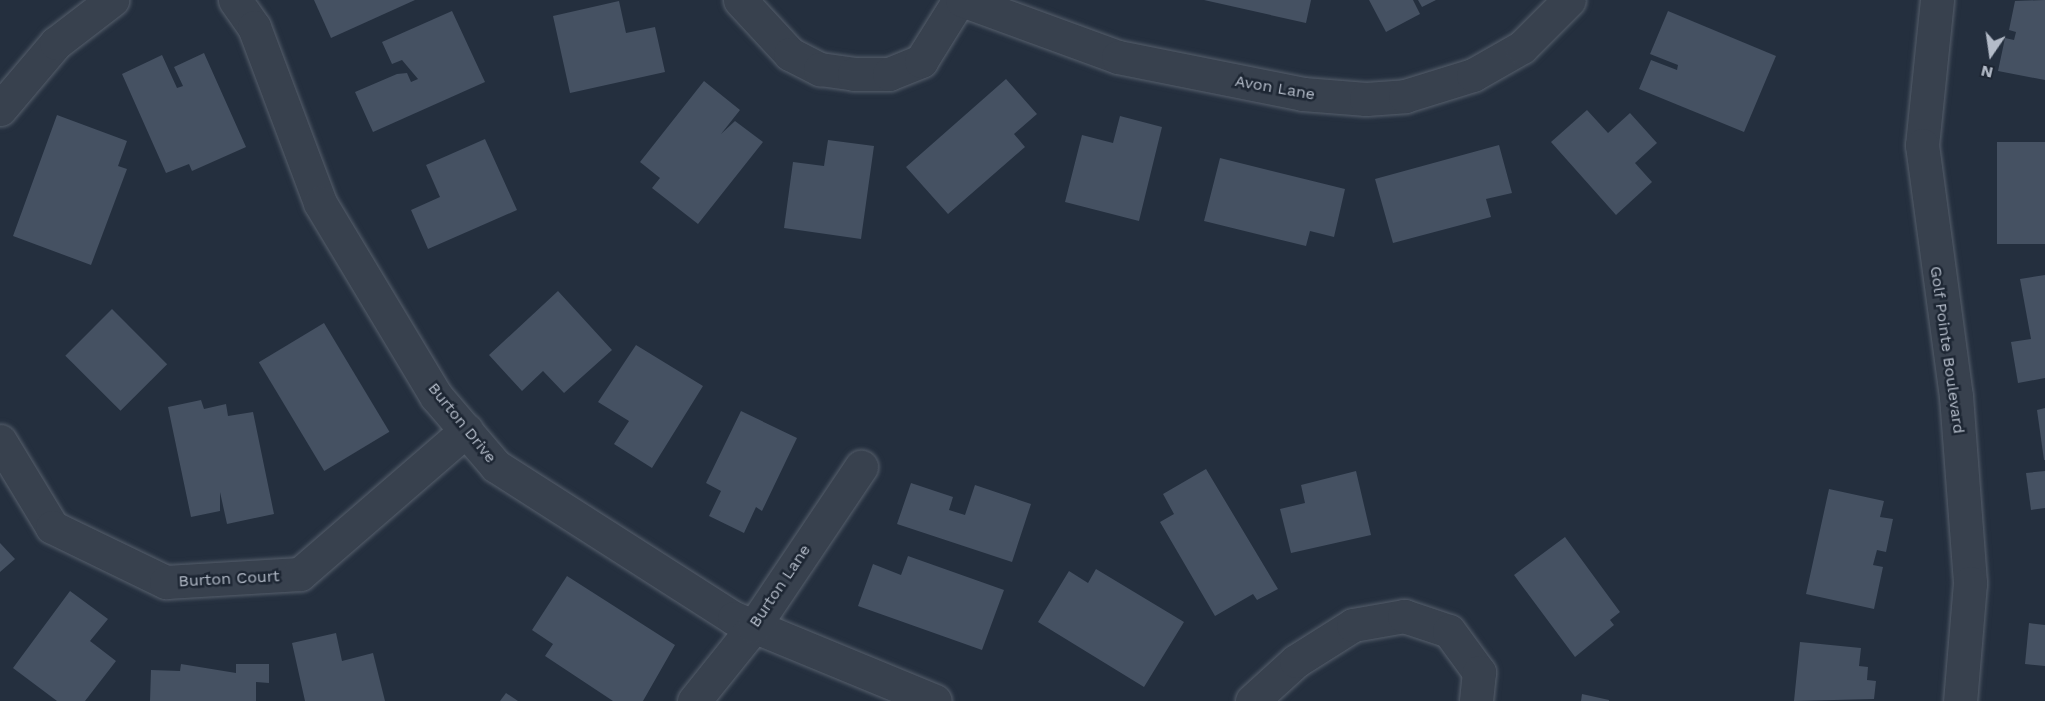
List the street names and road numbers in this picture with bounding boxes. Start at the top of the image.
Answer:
street label: Avon Lane [1233,72,1317,104]
street label: Golf Pointe Boulevard [1926,265,1968,435]
street label: Burton Drive [424,379,500,467]
street label: Burton Lane [745,541,815,631]
street label: Burton Court [178,567,280,591]

